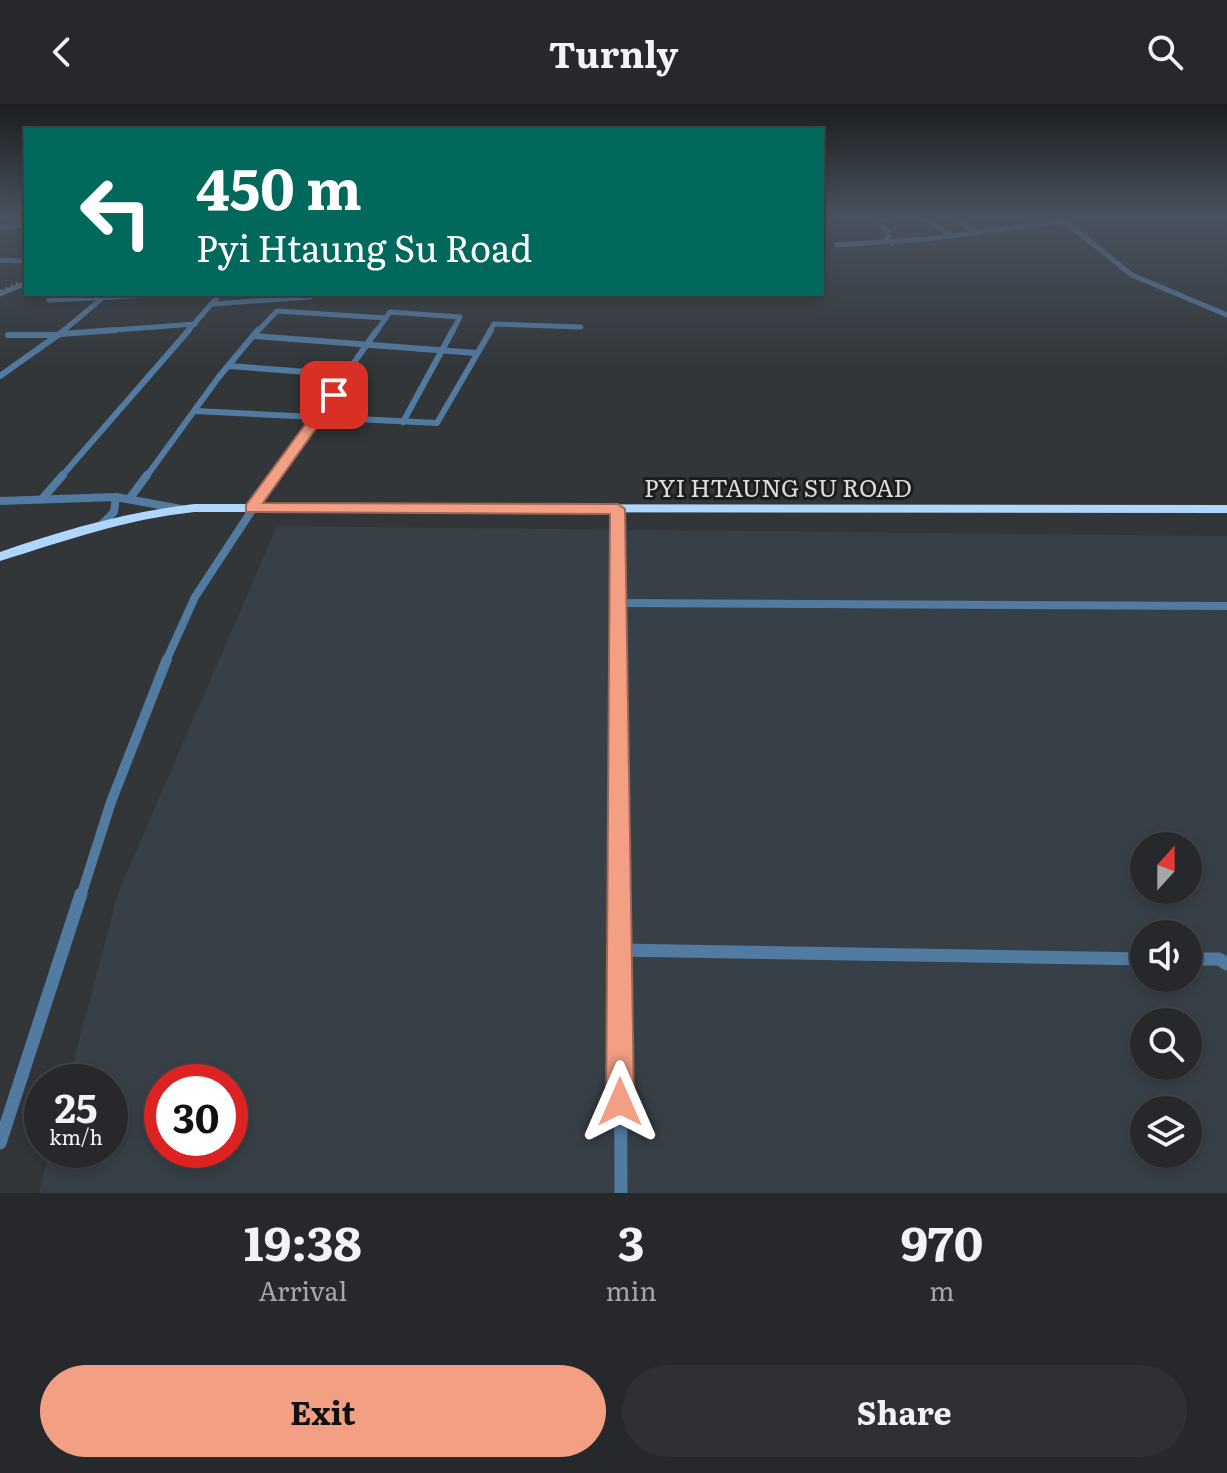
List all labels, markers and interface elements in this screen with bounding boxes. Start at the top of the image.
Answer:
text: Turnly [549,26,678,79]
icon: back [40,30,84,74]
icon: search [1143,30,1187,74]
text: 450 m [196,144,362,227]
icon: left [64,160,168,264]
text: Pyi Htaung Su Road [196,220,532,273]
pin [300,361,368,429]
icon: arrive [312,373,356,417]
street label: PYI HTAUNG SU ROAD [644,469,912,504]
north arrow [1130,832,1202,904]
map controls [1130,832,1202,1168]
button: sound [1130,920,1202,992]
button: search [1130,1008,1202,1080]
position arrow [578,1060,662,1144]
speed limit sign: 30 [144,1064,248,1168]
text: 25 [54,1076,98,1135]
button: layers [1130,1096,1202,1168]
text: km/h [49,1121,103,1151]
text: 19:38 [244,1205,362,1276]
text: 3 [618,1205,644,1276]
text: 970 [900,1205,983,1276]
text: Arrival [258,1270,347,1309]
text: min [606,1270,657,1309]
text: m [929,1270,954,1309]
button: Exit [40,1365,606,1457]
button: Share [622,1365,1187,1457]

